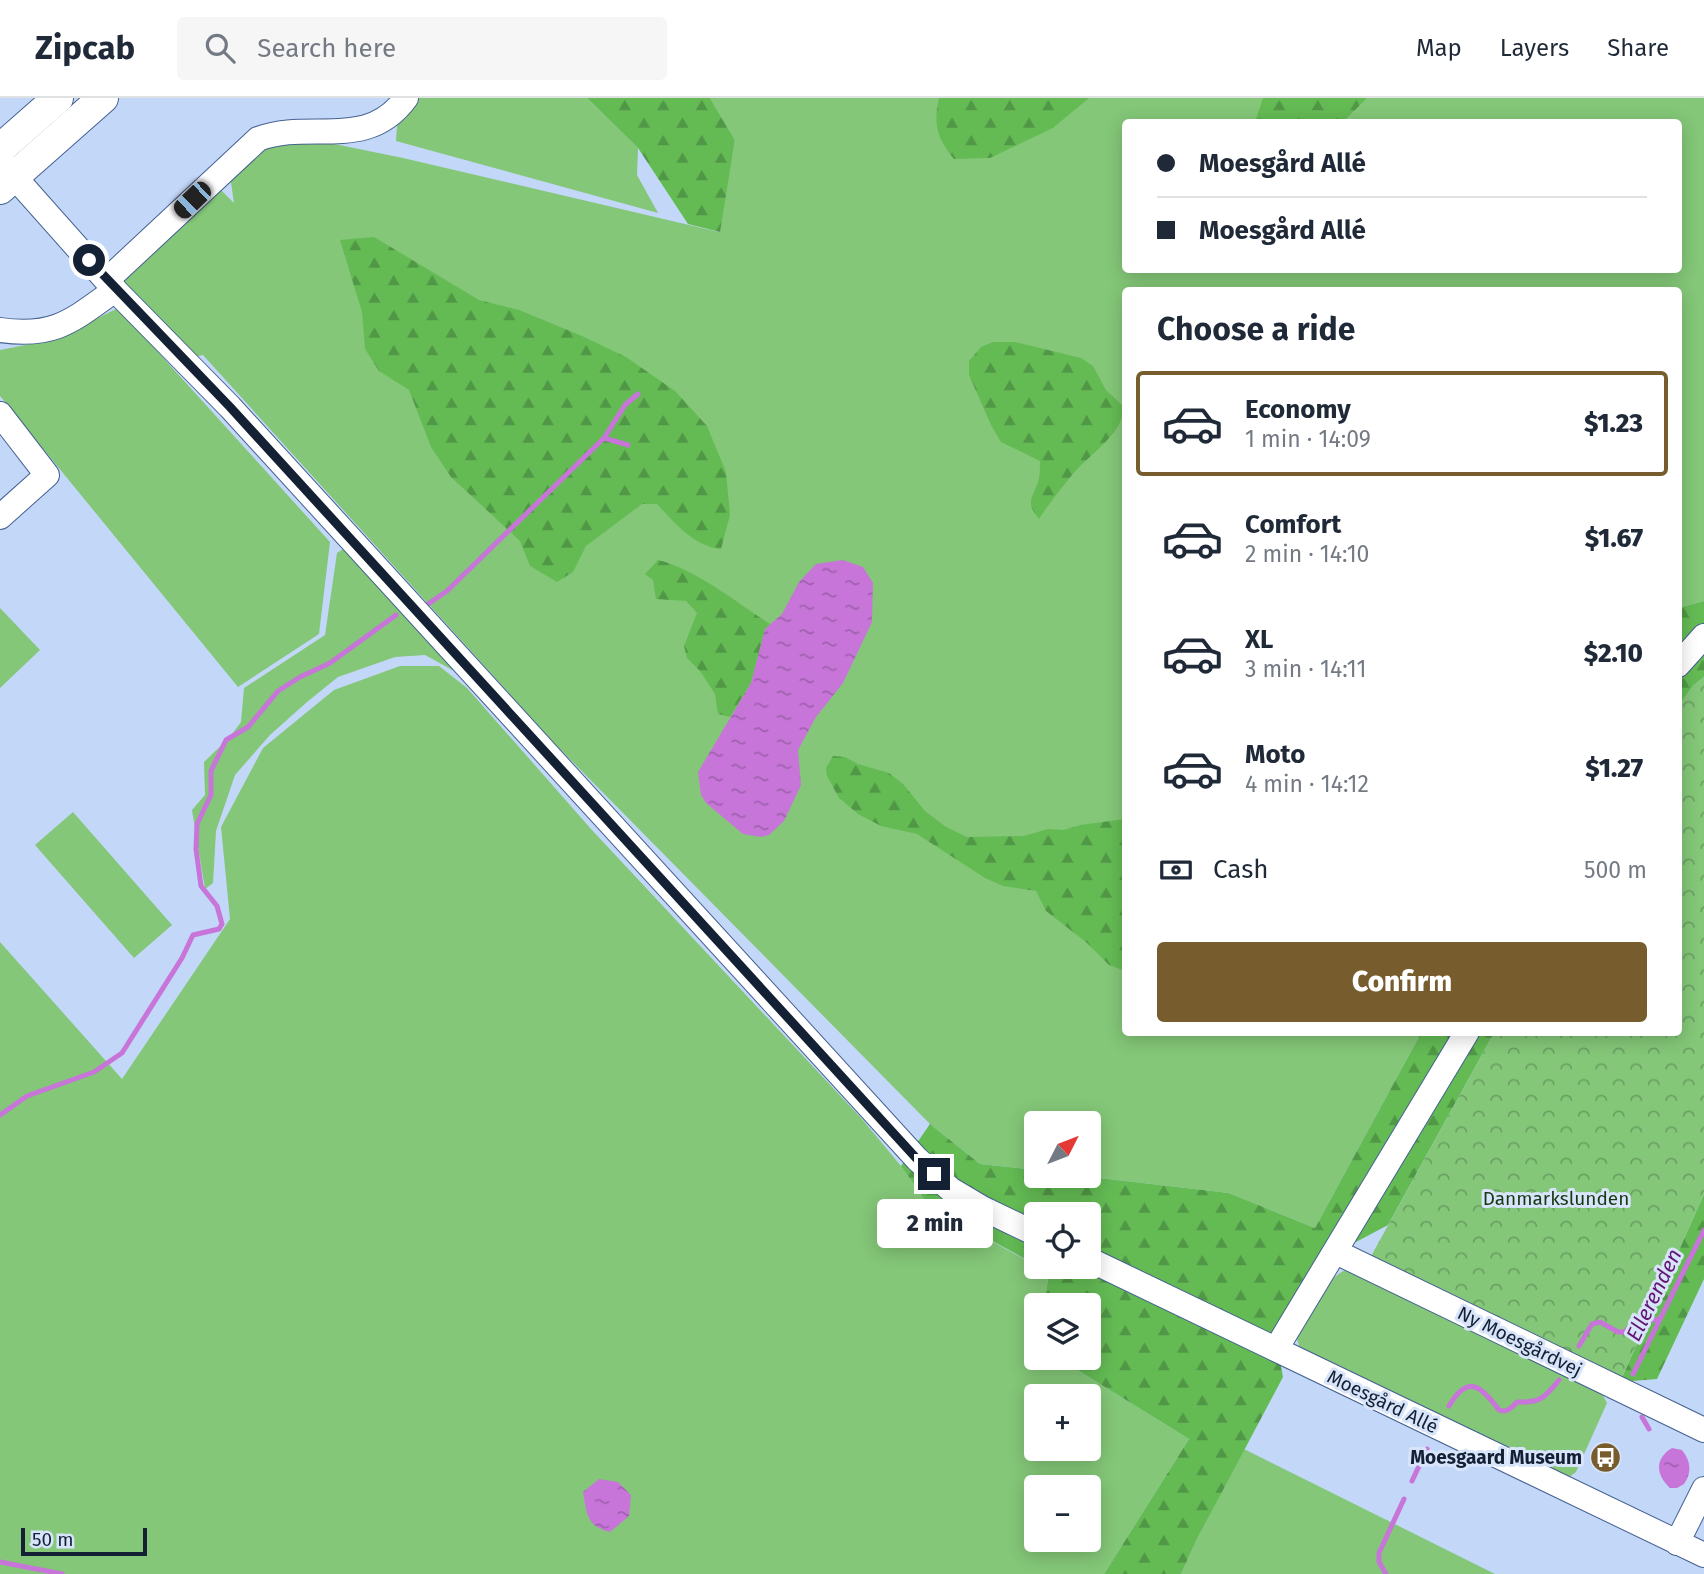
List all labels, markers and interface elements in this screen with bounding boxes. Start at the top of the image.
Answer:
search box [177,17,667,80]
text: Zipcab [35,28,135,68]
icon: search [201,29,239,67]
text: Search here [257,33,396,64]
text: Map [1416,34,1462,62]
text: Layers [1500,34,1569,62]
text: Share [1607,34,1669,62]
text: Moesgård Allé [1199,148,1366,179]
car [170,178,215,222]
text: Moesgård Allé [1199,215,1366,246]
route start [73,244,105,276]
text: Choose a ride [1157,310,1355,348]
icon: car [1161,392,1224,455]
text: Economy [1245,394,1351,425]
text: $1.23 [1584,408,1643,439]
text: 1 min · 14:09 [1245,425,1371,453]
icon: car [1161,507,1224,570]
text: Comfort [1245,509,1341,540]
text: $1.67 [1585,523,1643,554]
text: 2 min · 14:10 [1245,540,1369,568]
icon: car [1161,622,1224,685]
text: XL [1245,624,1273,655]
text: $2.10 [1584,638,1643,669]
text: 3 min · 14:11 [1245,655,1366,683]
icon: car [1161,737,1224,800]
text: Moto [1245,739,1305,770]
text: $1.27 [1585,753,1643,784]
text: 4 min · 14:12 [1245,770,1369,798]
icon: cash [1157,851,1195,889]
text: Cash [1213,854,1269,885]
text: 500 m [1584,856,1647,884]
button: Confirm [1157,942,1647,1022]
north arrow [1024,1111,1101,1188]
map controls [1024,1111,1101,1552]
route end [918,1158,950,1190]
park label: Danmarkslunden [1483,1187,1629,1210]
callout: 2 min [876,1198,992,1248]
button: locate [1024,1202,1101,1279]
text: 2 min [907,1209,963,1237]
water label: Ellerenden [1620,1245,1688,1345]
button: layers [1024,1293,1101,1370]
street label: Ny Moesgårdvej [1454,1301,1586,1381]
street label: Moesgård Allé [1324,1365,1442,1438]
button: + [1024,1384,1101,1461]
bus stop icon: Moesgaard Museum [1588,1440,1622,1474]
place label: Moesgaard Museum [1410,1446,1582,1469]
button: − [1024,1475,1101,1552]
scale bar [21,1525,147,1557]
text: 50 m [32,1528,73,1551]

